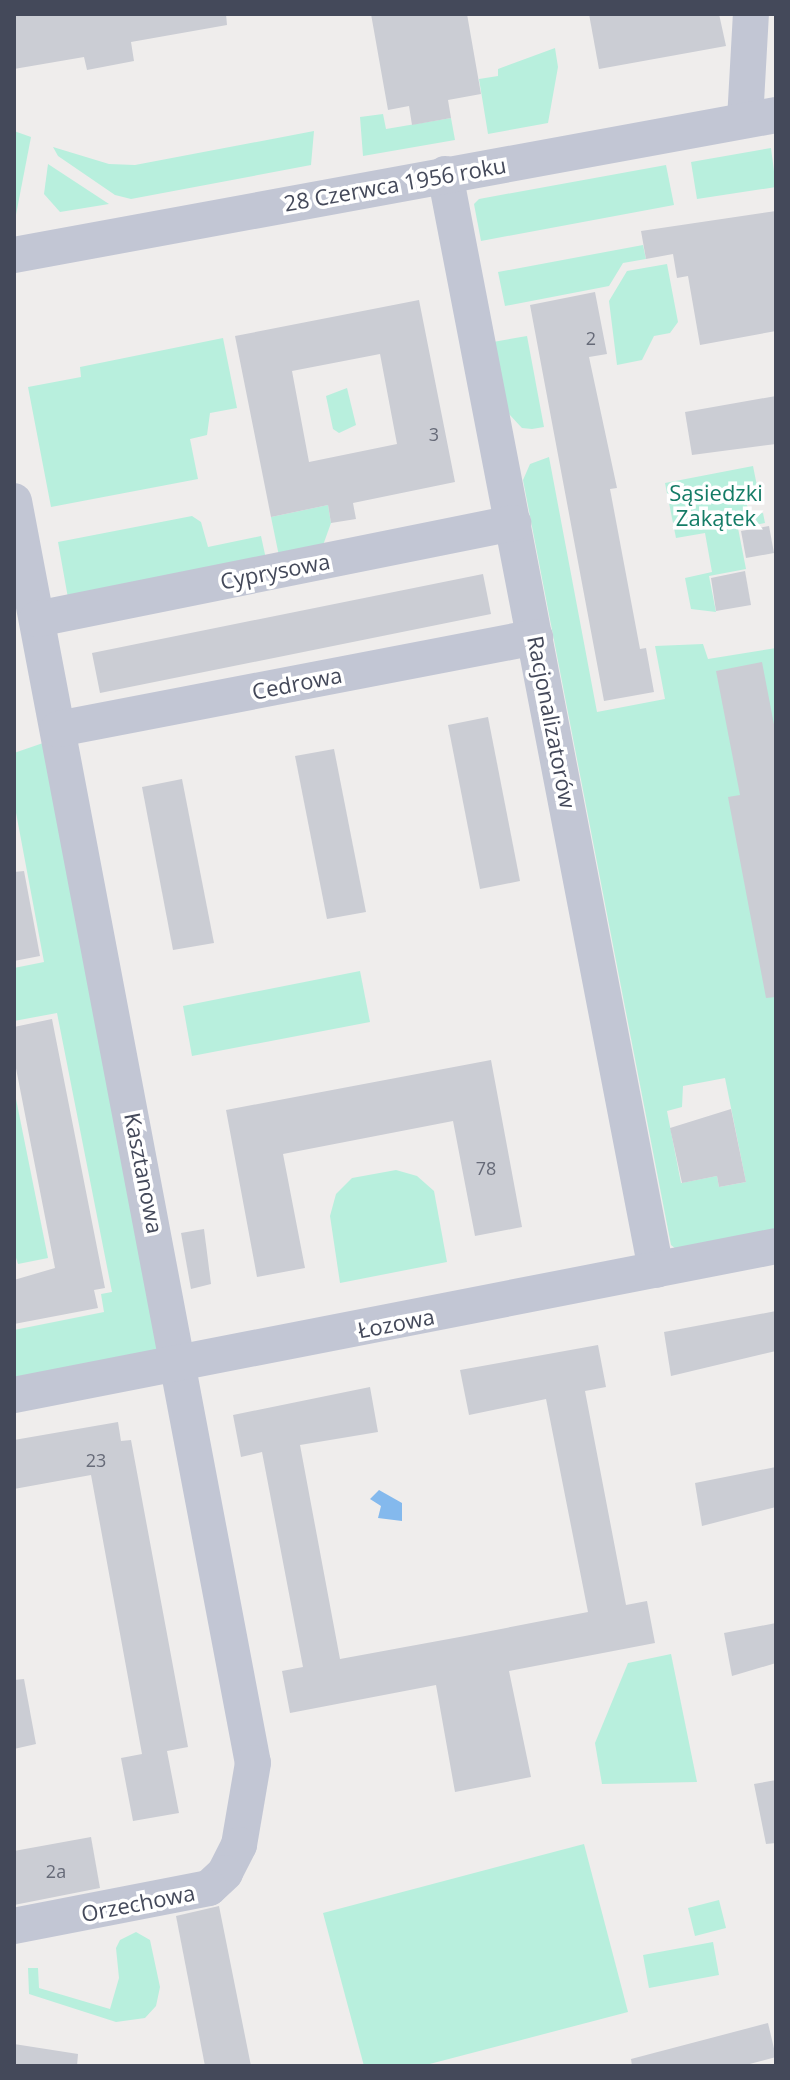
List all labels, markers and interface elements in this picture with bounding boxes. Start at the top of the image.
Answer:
street label: 28 Czerwca 1956 roku [282,151,508,217]
house number: 2 [586,327,596,349]
house number: 3 [429,423,439,445]
park label: Sąsiedzki Zakątek [669,479,763,530]
street label: Cyprysowa [218,547,332,595]
street label: Racjonalizatorów [522,634,582,810]
street label: Cedrowa [250,661,344,705]
street label: Kasztanowa [119,1110,169,1236]
house number: 78 [476,1157,496,1179]
street label: Łozowa [355,1303,437,1343]
house number: 23 [86,1449,106,1471]
house number: 2a [46,1860,66,1882]
street label: Orzechowa [79,1879,197,1927]

